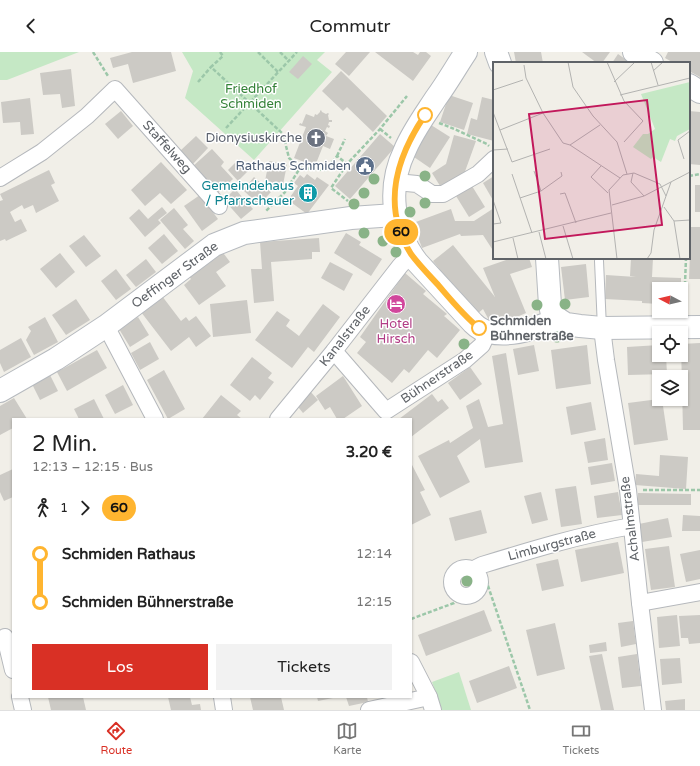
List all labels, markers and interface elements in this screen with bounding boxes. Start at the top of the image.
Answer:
icon: back [20,15,42,37]
text: Commutr [310,15,390,37]
icon: person [658,15,680,37]
inset map [493,62,690,259]
park label: Friedhof Schmiden [220,81,282,112]
unlabelled marker [417,107,433,123]
street label: Staffelweg [139,117,195,177]
church icon: Dionysiuskirche [305,127,327,149]
place label: Dionysiuskirche [206,130,302,146]
public building icon: Rathaus Schmiden [354,155,376,177]
place label: Rathaus Schmiden [235,158,351,174]
place label: Gemeindehaus / Pfarrscheuer [201,178,294,209]
building icon: Gemeindehaus / Pfarrscheuer [297,182,319,204]
line badge: 60 [383,219,419,245]
text: 60 [392,223,410,240]
street label: Oeffinger Straße [129,238,221,312]
north arrow [652,282,688,318]
map controls [652,282,688,406]
hotel icon: Hotel Hirsch [385,293,407,315]
street label: Kanalstraße [316,302,374,370]
place label: Schmiden Bühnerstraße [490,313,574,344]
place label: Hotel Hirsch [377,316,416,347]
marker: Schmiden Bühnerstraße [471,320,487,336]
button: locate [652,326,688,362]
street label: Bühnerstraße [398,347,476,407]
button: layers [652,370,688,406]
text: 2 Min. [32,431,97,457]
text: 3.20 € [346,443,392,461]
text: 12:13 – 12:15 · Bus [32,459,153,475]
street label: Achalmstraße [617,476,643,562]
icon: walk [32,497,54,519]
icon: forward [74,497,96,519]
text: 60 [110,499,128,516]
text: 1 [60,500,68,516]
street label: Limburgstraße [506,526,598,564]
text: Schmiden Rathaus [62,545,195,563]
text: 12:14 [356,546,392,562]
text: Schmiden Bühnerstraße [62,593,233,611]
text: 12:15 [356,594,392,610]
button: Los [32,644,208,690]
button: Tickets [216,644,392,690]
tab: Route [101,720,132,757]
tab: Karte [333,720,361,757]
tab: Tickets [563,720,599,757]

